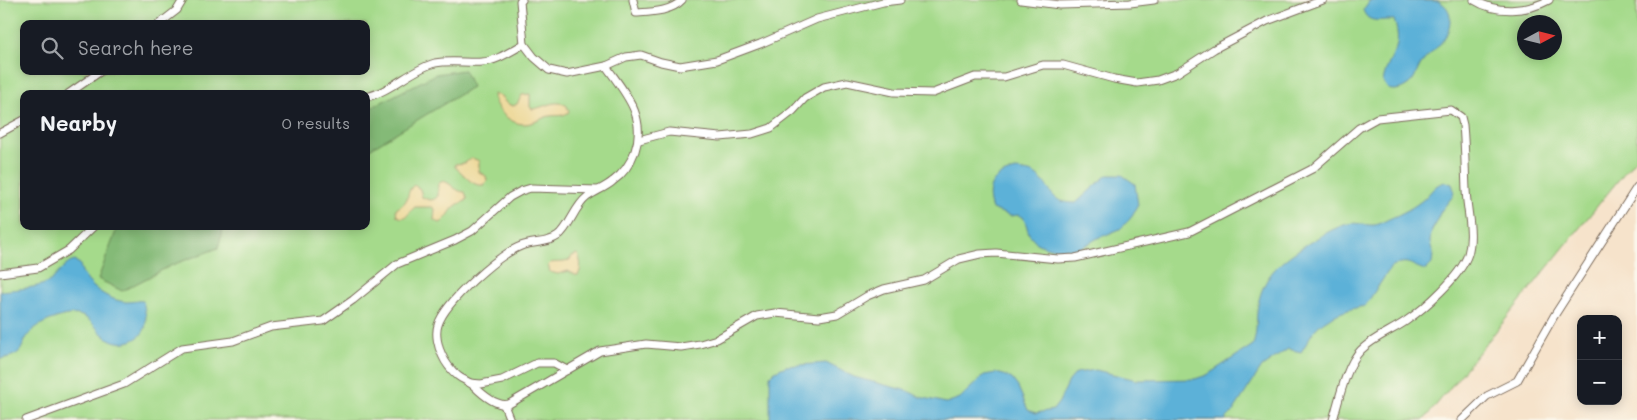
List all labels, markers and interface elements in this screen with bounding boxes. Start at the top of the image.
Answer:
north arrow [1517,15,1562,60]
search box [20,20,370,75]
icon: search [38,34,66,62]
text: Search here [78,35,194,60]
text: Nearby [40,109,117,136]
text: 0 results [282,112,350,133]
map controls [1577,315,1622,405]
button: + [1577,315,1622,360]
button: − [1577,360,1622,405]

